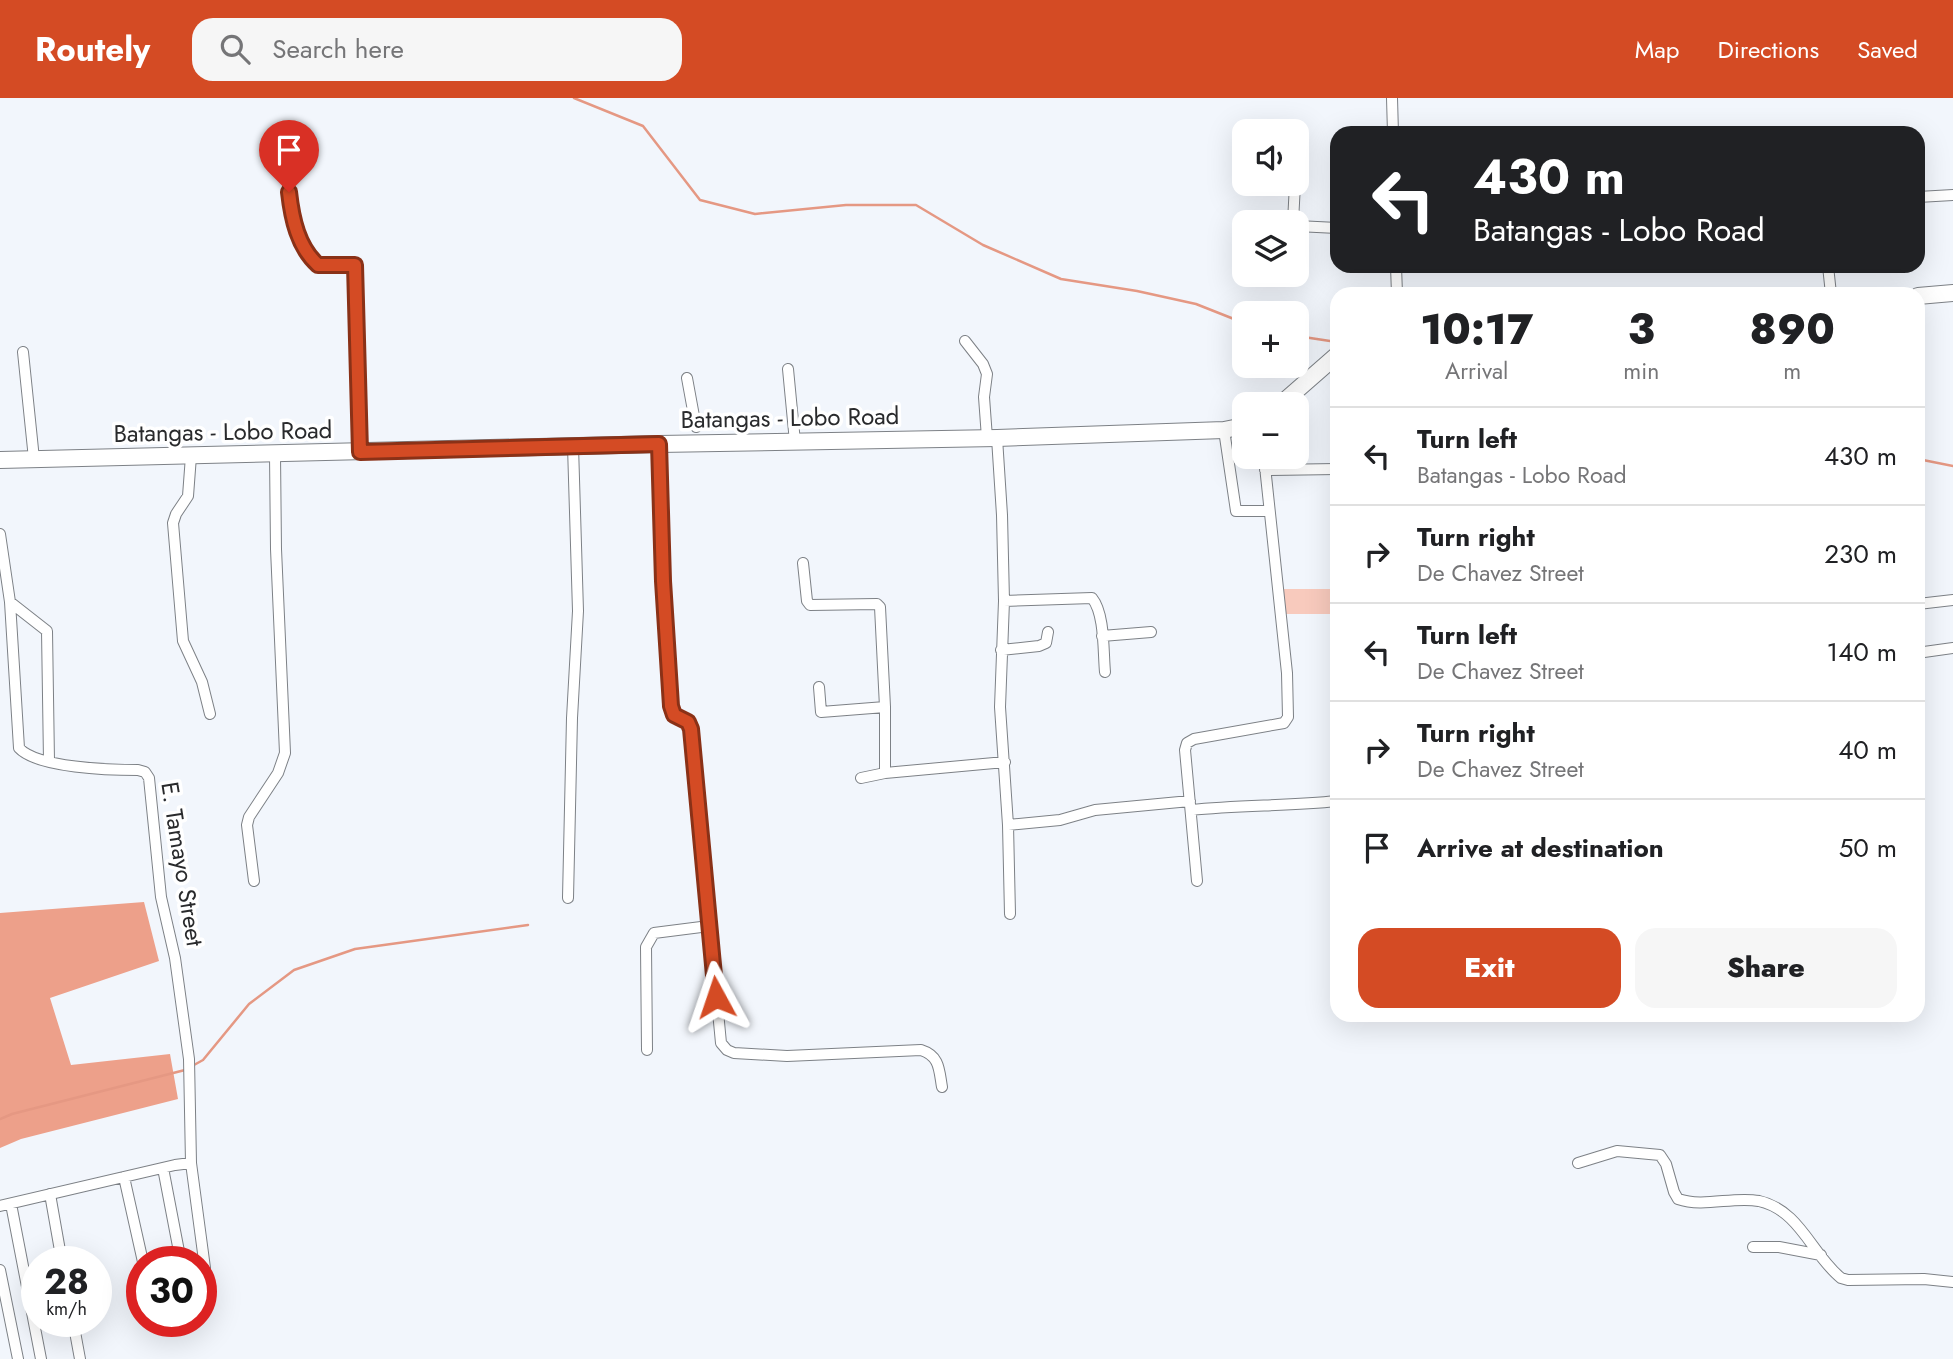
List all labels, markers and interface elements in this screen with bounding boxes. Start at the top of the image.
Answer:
search box [192,18,682,81]
text: Routely [35,26,150,73]
icon: search [216,30,254,68]
text: Search here [272,30,404,68]
text: Map [1635,32,1680,67]
text: Directions [1718,32,1819,67]
text: Saved [1857,32,1918,67]
map controls [1232,119,1309,469]
button: sound [1232,119,1309,196]
pin [259,120,319,192]
icon: arrive [270,131,308,169]
text: 430 m [1473,142,1625,212]
icon: left [1358,154,1449,245]
text: Batangas - Lobo Road [1473,207,1765,253]
button: layers [1232,210,1309,287]
text: 10:17 [1420,299,1533,360]
text: 3 [1628,299,1655,360]
text: 890 [1750,299,1835,360]
button: + [1232,301,1309,378]
text: Arrival [1445,354,1508,388]
text: min [1623,354,1659,388]
text: m [1783,354,1801,388]
button: − [1232,392,1309,469]
street label: Batangas - Lobo Road [680,398,900,437]
street label: Batangas - Lobo Road [113,412,333,451]
text: Turn left [1417,420,1517,458]
icon: left [1358,437,1396,475]
text: 430 m [1824,437,1897,475]
text: Batangas - Lobo Road [1417,458,1627,492]
text: Turn right [1417,518,1535,556]
icon: right [1358,535,1396,573]
text: 230 m [1824,535,1897,573]
text: De Chavez Street [1417,556,1584,590]
text: Turn left [1417,616,1517,654]
icon: left [1358,633,1396,671]
text: 140 m [1826,633,1897,671]
text: De Chavez Street [1417,654,1584,688]
text: Turn right [1417,714,1535,752]
icon: right [1358,731,1396,769]
text: 40 m [1838,731,1897,769]
text: De Chavez Street [1417,752,1584,786]
street label: E. Tamayo Street [152,779,213,949]
icon: arrive [1358,829,1396,867]
text: Arrive at destination [1417,829,1664,867]
text: 50 m [1839,829,1897,867]
button: Exit [1358,928,1621,1008]
button: Share [1635,928,1897,1008]
position arrow [679,960,753,1034]
speed limit sign: 30 [126,1246,217,1337]
text: 28 [44,1257,89,1307]
text: km/h [46,1296,87,1322]

